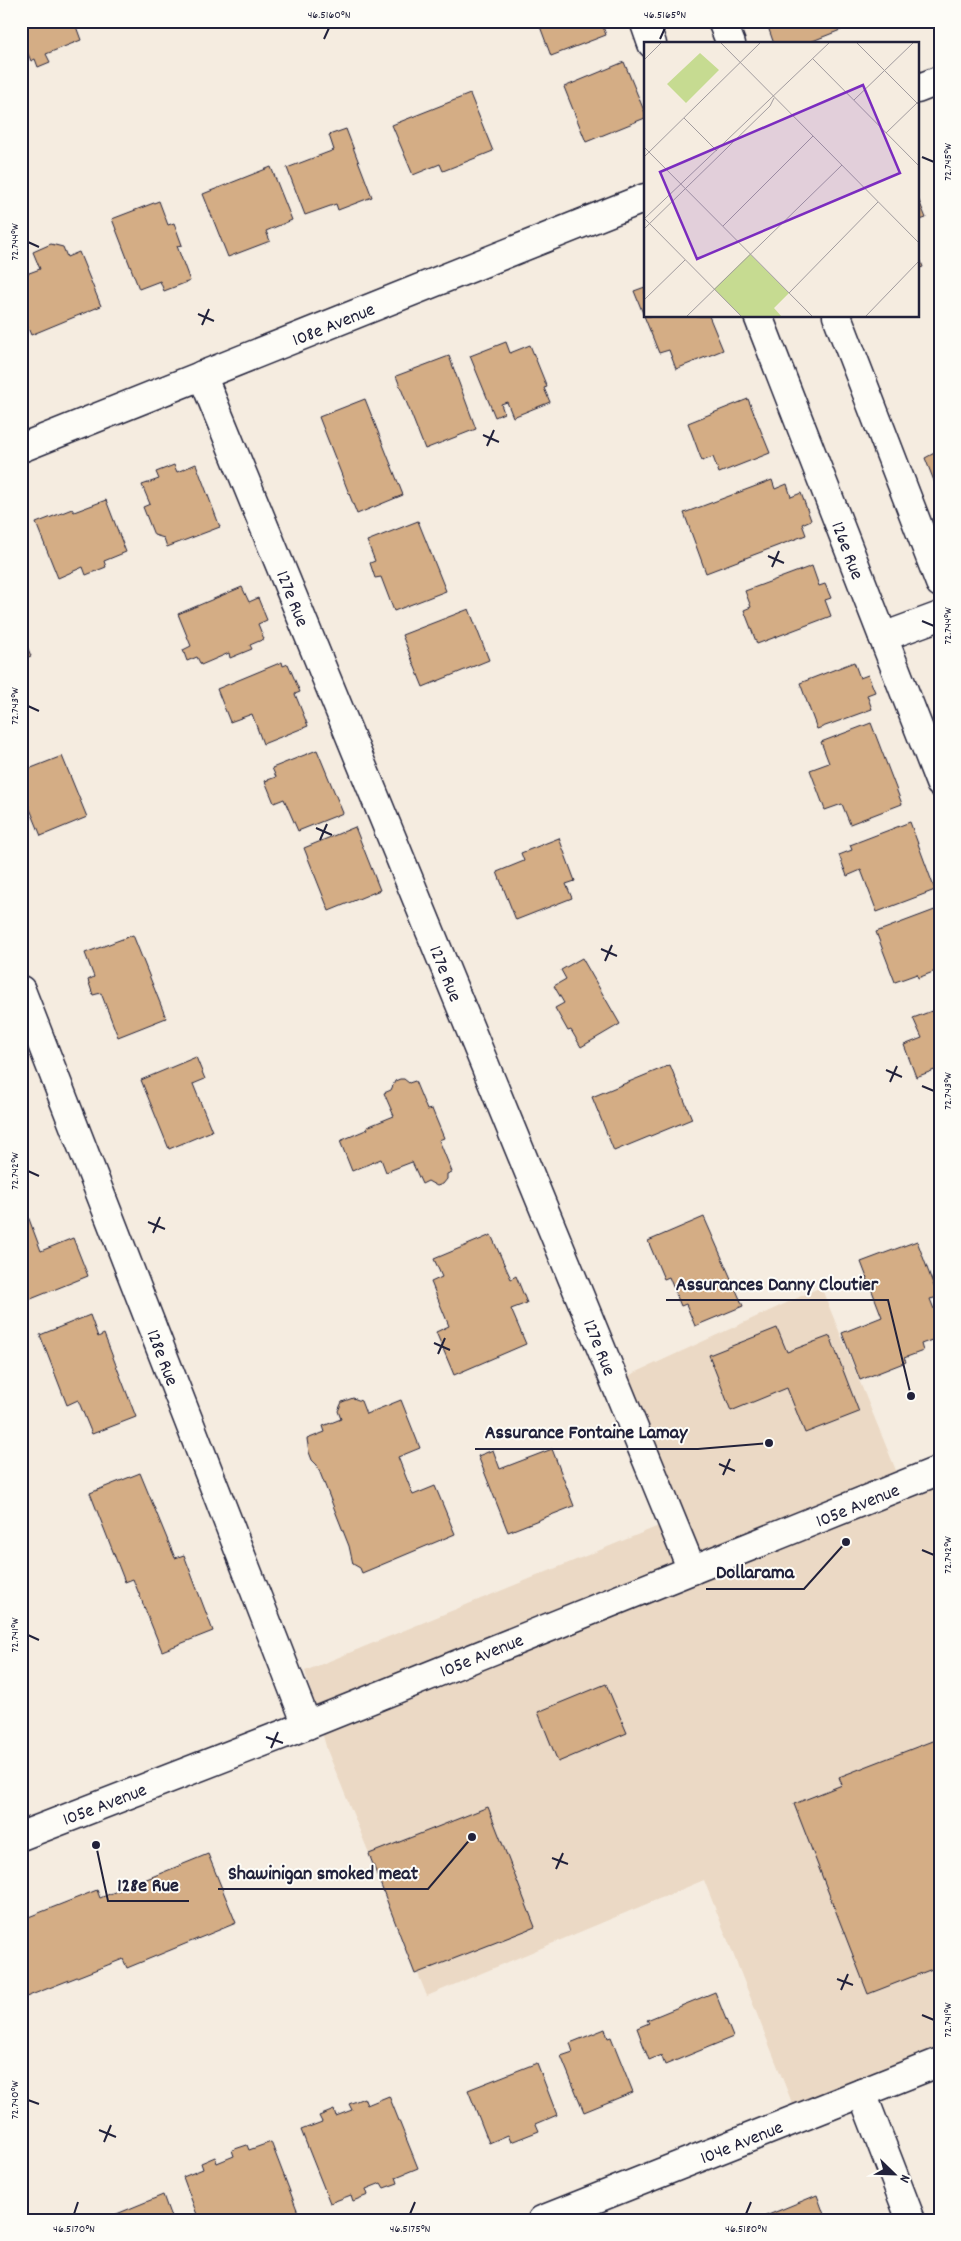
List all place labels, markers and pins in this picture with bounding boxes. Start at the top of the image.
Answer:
callout: Assurances Danny Cloutier [666,1265,888,1300]
callout: Assurance Fontaine Lamay [475,1414,698,1449]
callout: Dollarama [706,1554,804,1589]
callout: Shawinigan smoked meat [218,1854,428,1889]
callout: 128e Rue [108,1866,189,1901]

